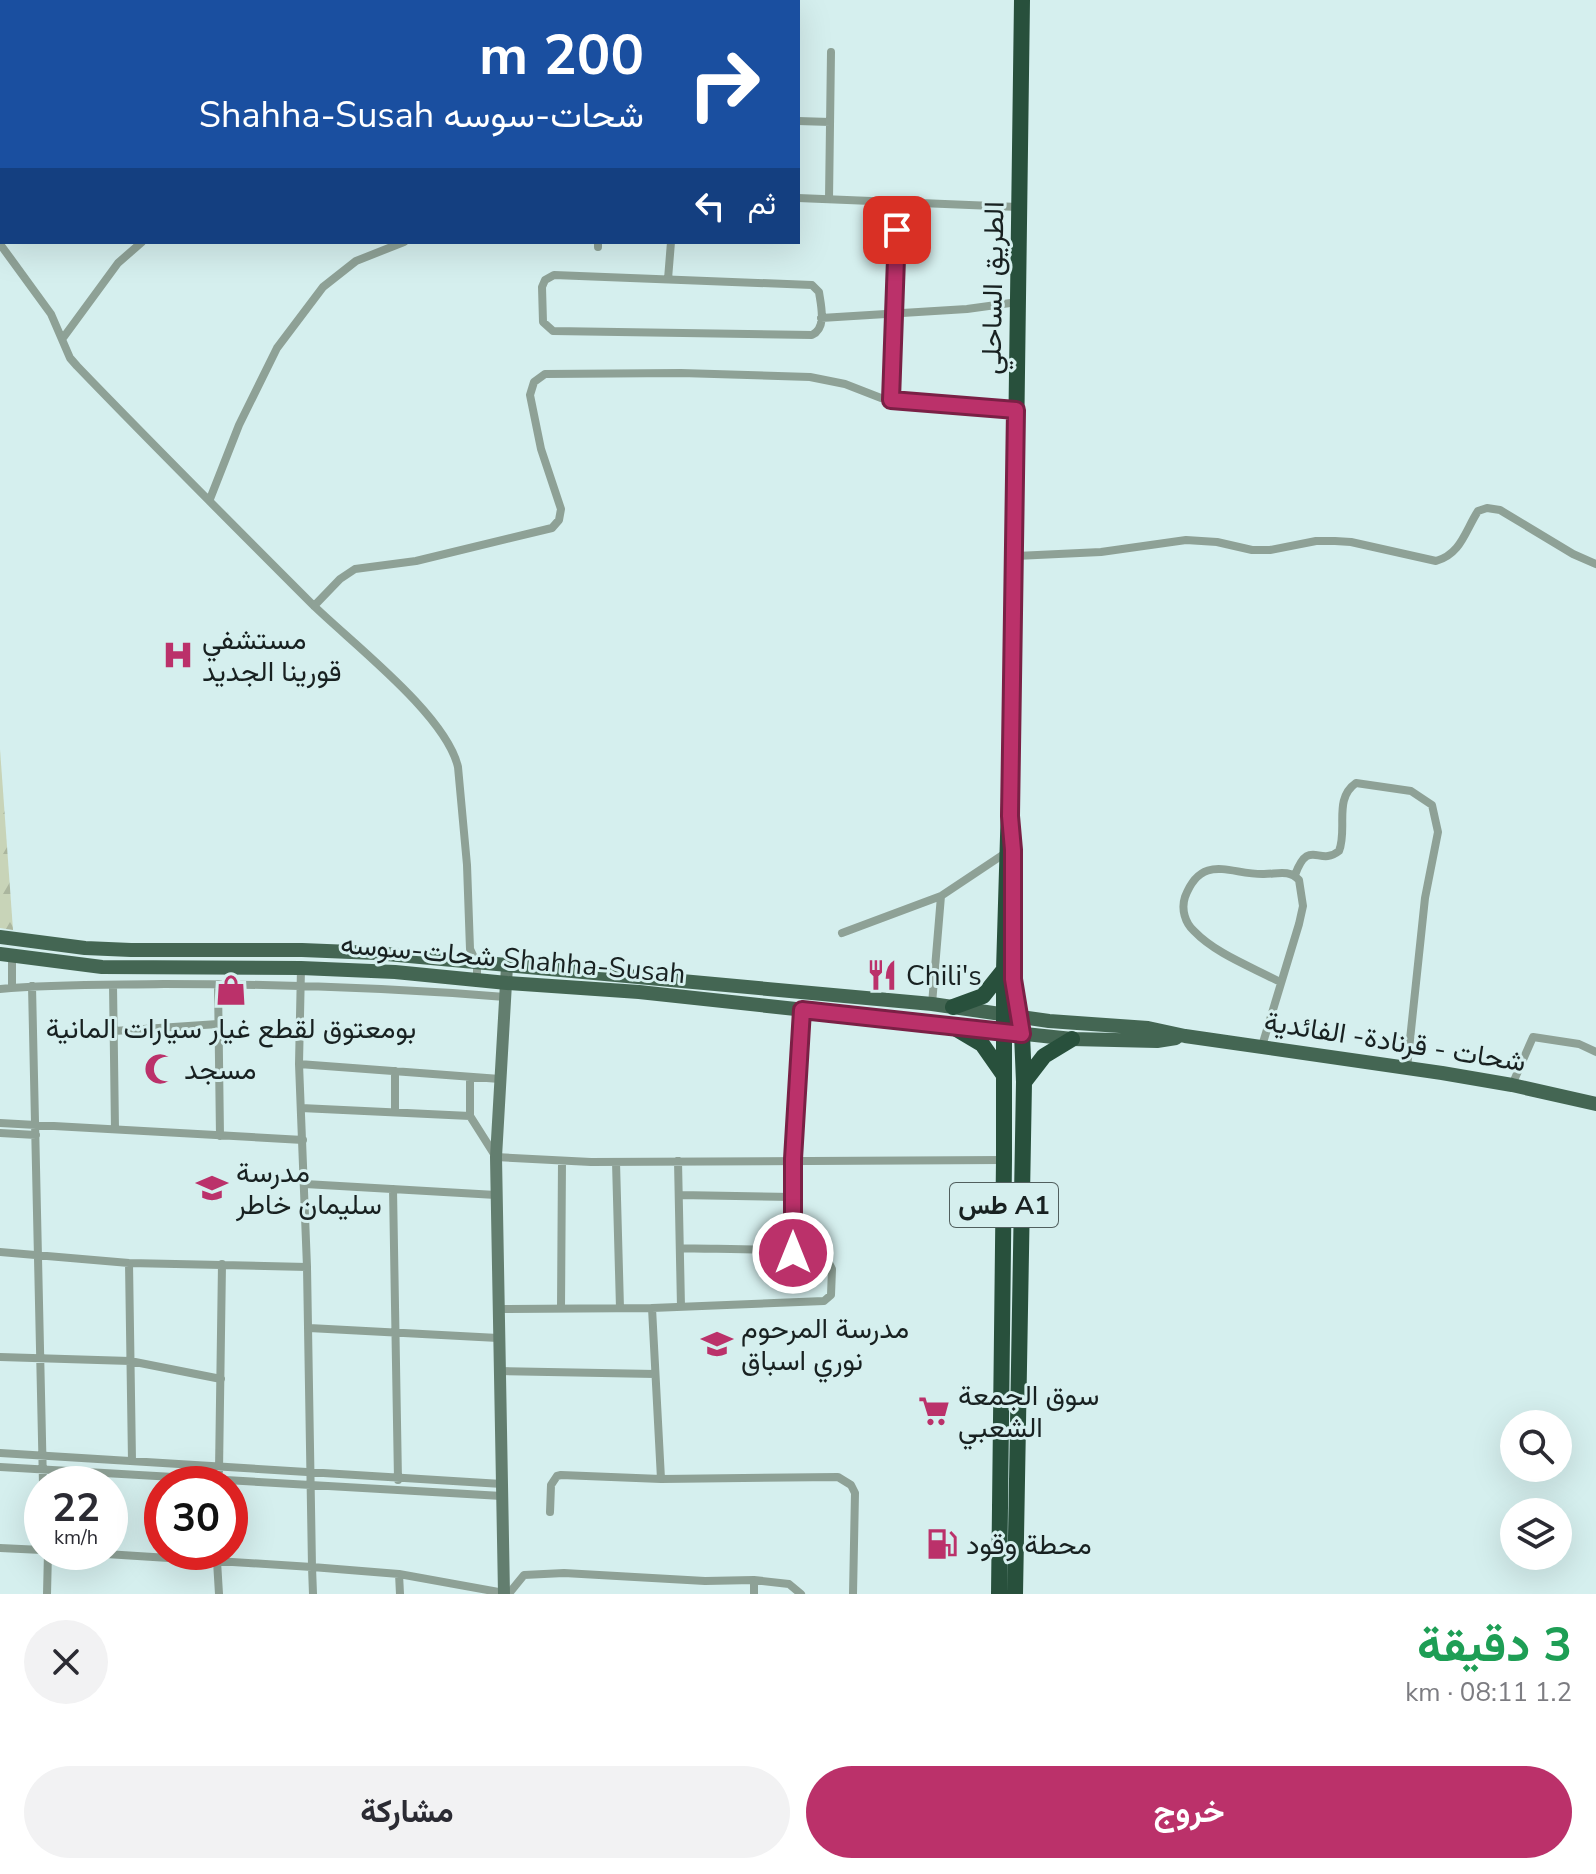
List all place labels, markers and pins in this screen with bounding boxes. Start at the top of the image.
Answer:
pin [863,196,931,264]
place label: مستشفي قورينا الجديد [202,621,342,691]
hospital icon: مستشفي قورينا الجديد [161,638,195,672]
place label: Chili's [906,957,982,995]
restaurant icon: Chili's [865,958,899,992]
shop icon: بومعتوق لقطع غيار سيارات المانية [214,973,248,1007]
place label: بومعتوق لقطع غيار سيارات المانية [46,1010,416,1048]
place label: مسجد [184,1051,257,1089]
mosque icon: مسجد [143,1052,177,1086]
place label: مدرسة سليمان خاطر [235,1154,382,1224]
school or university icon: مدرسة سليمان خاطر [195,1171,229,1205]
place label: مدرسة المرحوم نوري اسباق [741,1310,909,1383]
school or university icon: مدرسة المرحوم نوري اسباق [700,1327,734,1361]
place label: سوق الجمعة الشعبي [958,1377,1099,1450]
supermarket icon: سوق الجمعة الشعبي [917,1394,951,1428]
place label: محطة وقود [966,1526,1092,1564]
fuel station icon: محطة وقود [925,1527,959,1561]

